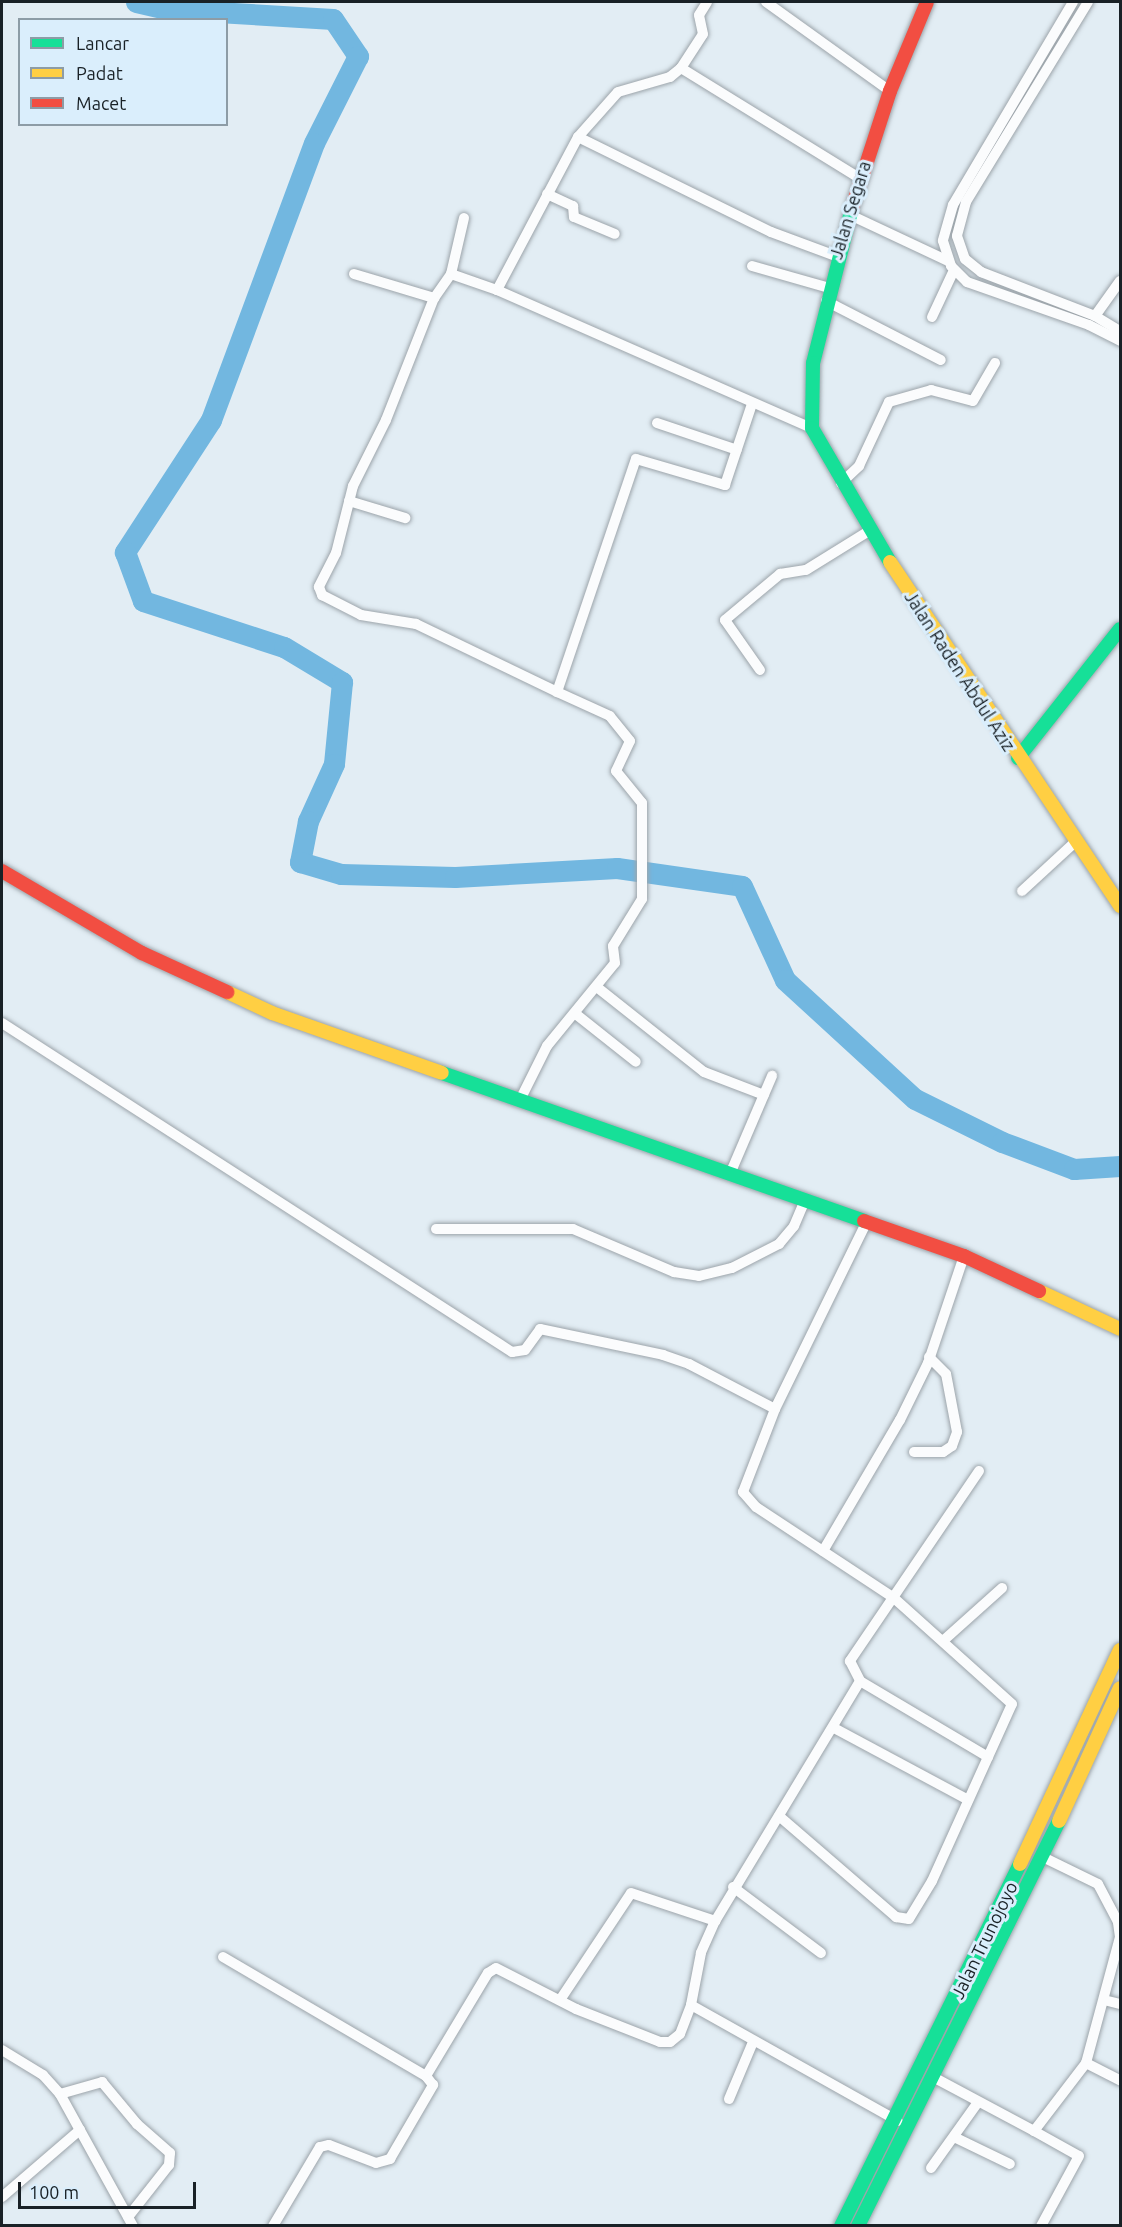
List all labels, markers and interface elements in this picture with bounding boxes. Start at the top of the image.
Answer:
legend [18,18,228,126]
text: Lancar [76,33,129,53]
text: Padat [76,63,123,83]
text: Macet [76,93,126,113]
street label: Jalan Segara [825,158,875,262]
street label: Jalan Raden Abdul Aziz [900,587,1020,755]
street label: Jalan Trunojoyo [946,1878,1022,2002]
scale bar [21,2170,200,2208]
text: 100 m [29,2182,79,2202]

